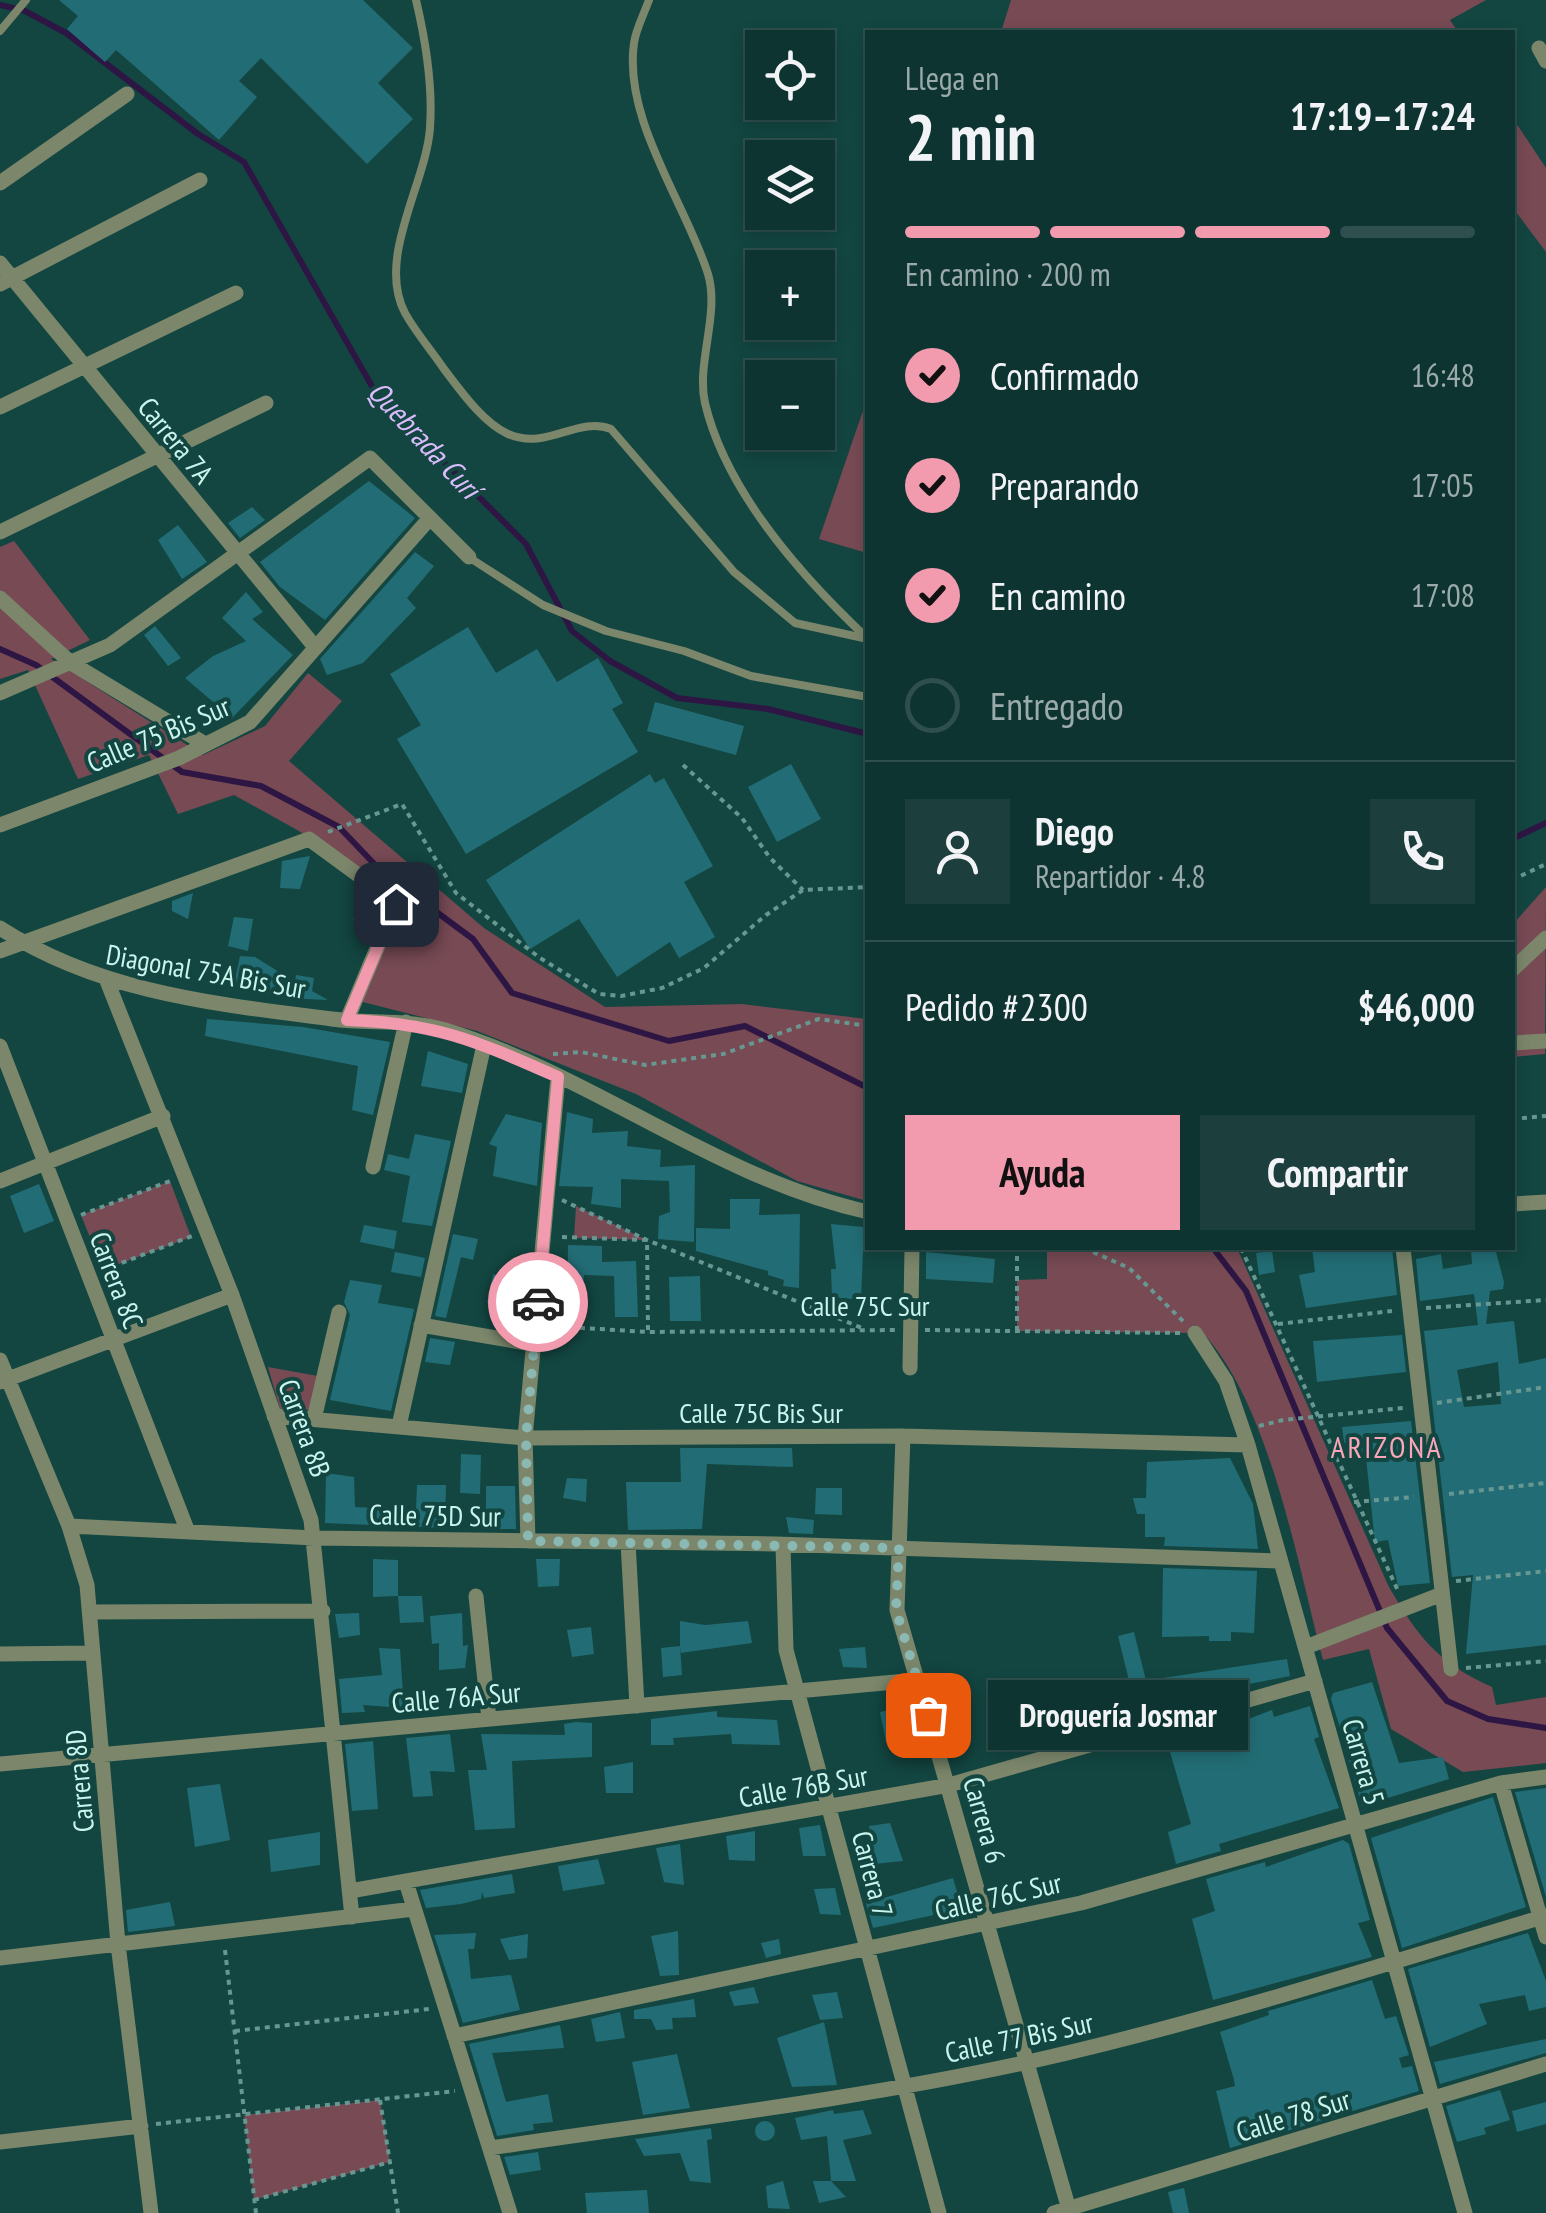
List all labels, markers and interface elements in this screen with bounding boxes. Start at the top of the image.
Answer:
map controls [745,30,835,450]
button: locate [745,30,835,120]
text: Llega en [905,57,999,99]
text: 17:19–17:24 [1290,91,1475,140]
text: 2 min [905,94,1036,178]
button: layers [745,140,835,230]
button: + [745,250,835,340]
text: En camino · 200 m [905,253,1111,295]
icon: check [905,348,960,403]
text: Confirmado [990,351,1139,400]
text: 16:48 [1411,354,1475,396]
button: − [745,360,835,450]
water label: Quebrada Curí [360,372,493,510]
street label: Carrera 7A [130,389,223,491]
icon: check [905,458,960,513]
text: Preparando [990,461,1139,510]
text: 17:05 [1411,464,1475,506]
icon: check [905,568,960,623]
text: En camino [990,571,1126,620]
text: 17:08 [1411,574,1475,616]
text: Entregado [990,681,1124,730]
street label: Calle 75 Bis Sur [81,687,235,781]
button: person [905,799,1010,904]
button: phone [1370,799,1475,904]
text: Diego [1035,806,1114,855]
text: Repartidor · 4.8 [1035,855,1206,897]
pin [354,862,439,947]
icon: home [369,877,424,932]
street label: Diagonal 75A Bis Sur [103,935,309,1007]
text: Pedido #2300 [905,982,1088,1031]
text: $46,000 [1358,982,1475,1031]
button: Ayuda [905,1115,1180,1230]
button: Compartir [1200,1115,1475,1230]
street label: Carrera 8C [82,1226,152,1334]
courier [488,1252,588,1352]
icon: car [511,1275,566,1330]
street label: Calle 75C Sur [800,1287,930,1324]
street label: Carrera 8B [270,1374,340,1482]
street label: Calle 75C Bis Sur [679,1394,843,1431]
district label: ARIZONA [1331,1427,1443,1466]
street label: Calle 75D Sur [369,1495,502,1535]
street label: Calle 76A Sur [390,1673,522,1721]
pin [886,1673,971,1758]
callout: Droguería Josmar [988,1680,1248,1750]
icon: bag [901,1688,956,1743]
text: Droguería Josmar [1019,1694,1217,1736]
street label: Carrera 5 [1334,1715,1394,1809]
street label: Carrera 8D [56,1728,102,1834]
street label: Calle 76B Sur [736,1756,871,1816]
street label: Carrera 6 [955,1773,1015,1867]
street label: Carrera 7 [844,1827,902,1921]
street label: Calle 76C Sur [931,1863,1065,1929]
street label: Calle 77 Bis Sur [941,2003,1097,2071]
street label: Calle 78 Sur [1232,2080,1355,2150]

